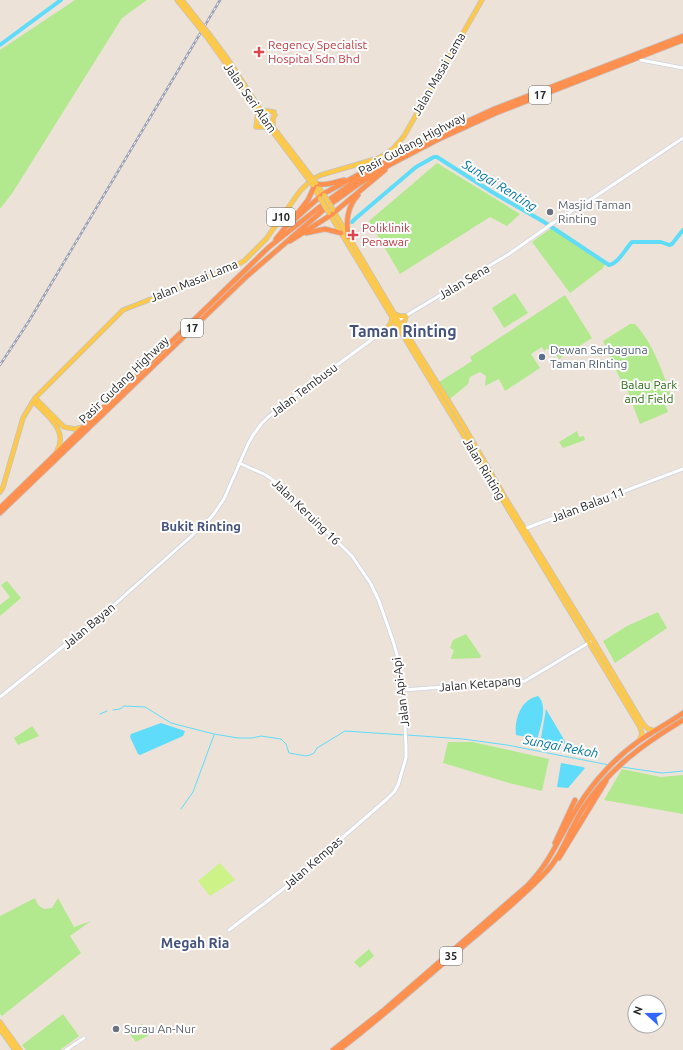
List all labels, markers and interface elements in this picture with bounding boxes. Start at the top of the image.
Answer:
street label: Jalan Masai Lama [410,30,468,117]
place label: Regency Specialist Hospital Sdn Bhd [268,38,368,65]
marker: Regency Specialist Hospital Sdn Bhd [253,46,265,58]
street label: Jalan Seri Alam [222,61,279,135]
road number: 17 [529,86,551,104]
street label: Pasir Gudang Highway [356,110,468,177]
water label: Sungai Renting [459,156,540,214]
place label: Masjid Taman Rinting [558,198,631,225]
marker: Masjid Taman Rinting [545,207,555,217]
road number: J10 [267,208,295,226]
place label: Poliklinik Penawar [362,221,410,248]
marker: Poliklinik Penawar [347,229,359,241]
street label: Jalan Masai Lama [148,257,240,304]
street label: Jalan Sena [436,261,491,302]
road number: 17 [181,319,203,337]
district label: Taman Rinting [349,322,457,340]
street label: Pasir Gudang Highway [76,333,171,426]
place label: Dewan Serbaguna Taman RInting [550,343,648,370]
marker: Dewan Serbaguna Taman RInting [537,352,547,362]
street label: Jalan Tembusu [268,360,340,419]
park label: Balau Park and Field [621,378,677,405]
street label: Jalan Rinting [461,436,508,502]
street label: Jalan Keruing 16 [270,476,343,547]
street label: Jalan Balau 11 [549,485,626,524]
district label: Bukit Rinting [161,519,241,533]
street label: Jalan Bayan [60,600,117,651]
street label: Jalan Api-Api [390,656,411,728]
street label: Jalan Ketapang [438,673,522,694]
water label: Sungai Rekoh [521,732,600,760]
street label: Jalan Kempas [281,834,345,892]
district label: Megah Ria [161,935,229,951]
road number: 35 [440,947,462,965]
north arrow [627,994,667,1034]
text: N [631,1004,645,1016]
place label: Surau An-Nur [124,1022,196,1035]
marker: Surau An-Nur [111,1024,121,1034]

